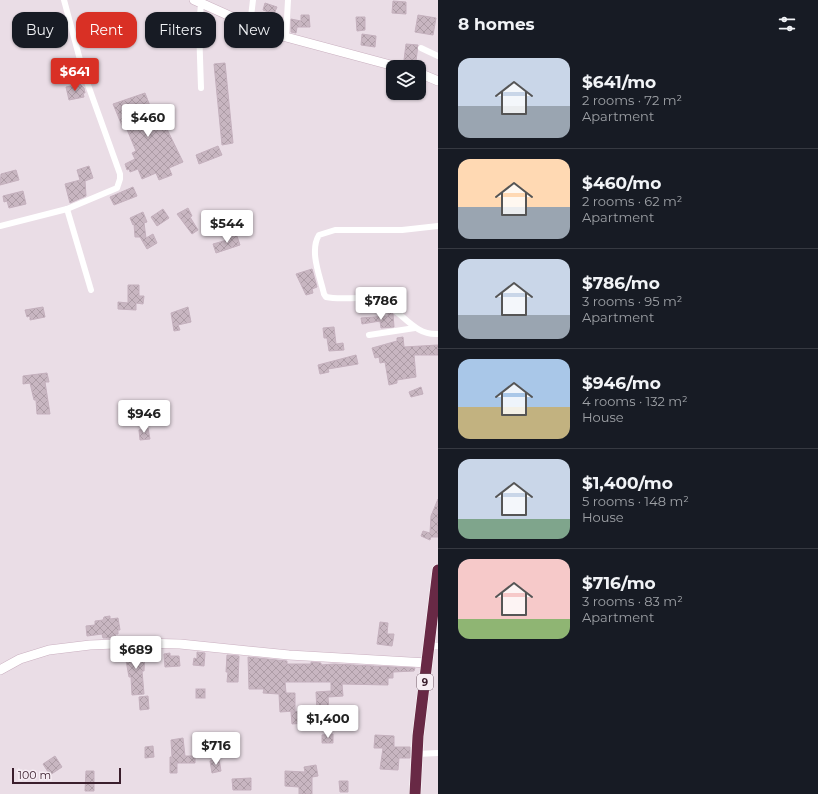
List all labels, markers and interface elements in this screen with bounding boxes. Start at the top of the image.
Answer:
chip: Buy [12,12,68,48]
chip: Rent [76,12,137,48]
chip: Filters [145,12,216,48]
chip: New [224,12,284,48]
icon: filters [776,13,798,35]
text: 8 homes [458,14,535,34]
pin: $641 [51,58,99,92]
map controls [386,60,426,100]
button: layers [386,60,426,100]
text: $641 [60,63,90,79]
text: $641/mo [582,72,656,92]
icon: home [490,74,538,122]
text: 2 rooms · 72 m² [582,92,682,108]
pin: $460 [124,104,172,138]
text: Apartment [582,108,654,124]
text: $460 [131,109,165,125]
text: $460/mo [582,173,661,193]
icon: home [490,175,538,223]
text: 2 rooms · 62 m² [582,193,682,209]
text: Apartment [582,209,654,225]
pin: $544 [203,210,251,244]
text: $544 [210,215,244,231]
text: $786/mo [582,273,660,293]
icon: home [490,275,538,323]
pin: $786 [357,287,405,321]
text: $786 [365,292,397,308]
text: 3 rooms · 95 m² [582,293,682,309]
text: Apartment [582,309,654,325]
text: $946/mo [582,373,661,393]
icon: home [490,375,538,423]
text: 4 rooms · 132 m² [582,393,688,409]
pin: $946 [120,400,168,434]
text: $946 [127,405,161,421]
text: House [582,409,624,425]
text: $1,400/mo [582,473,673,493]
icon: home [490,475,538,523]
text: 5 rooms · 148 m² [582,493,689,509]
text: House [582,509,624,525]
text: $716/mo [582,573,656,593]
icon: home [490,575,538,623]
text: 3 rooms · 83 m² [582,593,683,609]
text: Apartment [582,609,654,625]
pin: $689 [112,636,160,670]
text: $689 [119,641,153,657]
road number: 9 [417,674,433,690]
pin: $1,400 [295,705,361,739]
text: $1,400 [306,710,350,726]
pin: $716 [192,732,240,766]
text: $716 [201,737,231,753]
scale bar [12,766,121,785]
text: 100 m [18,768,51,782]

